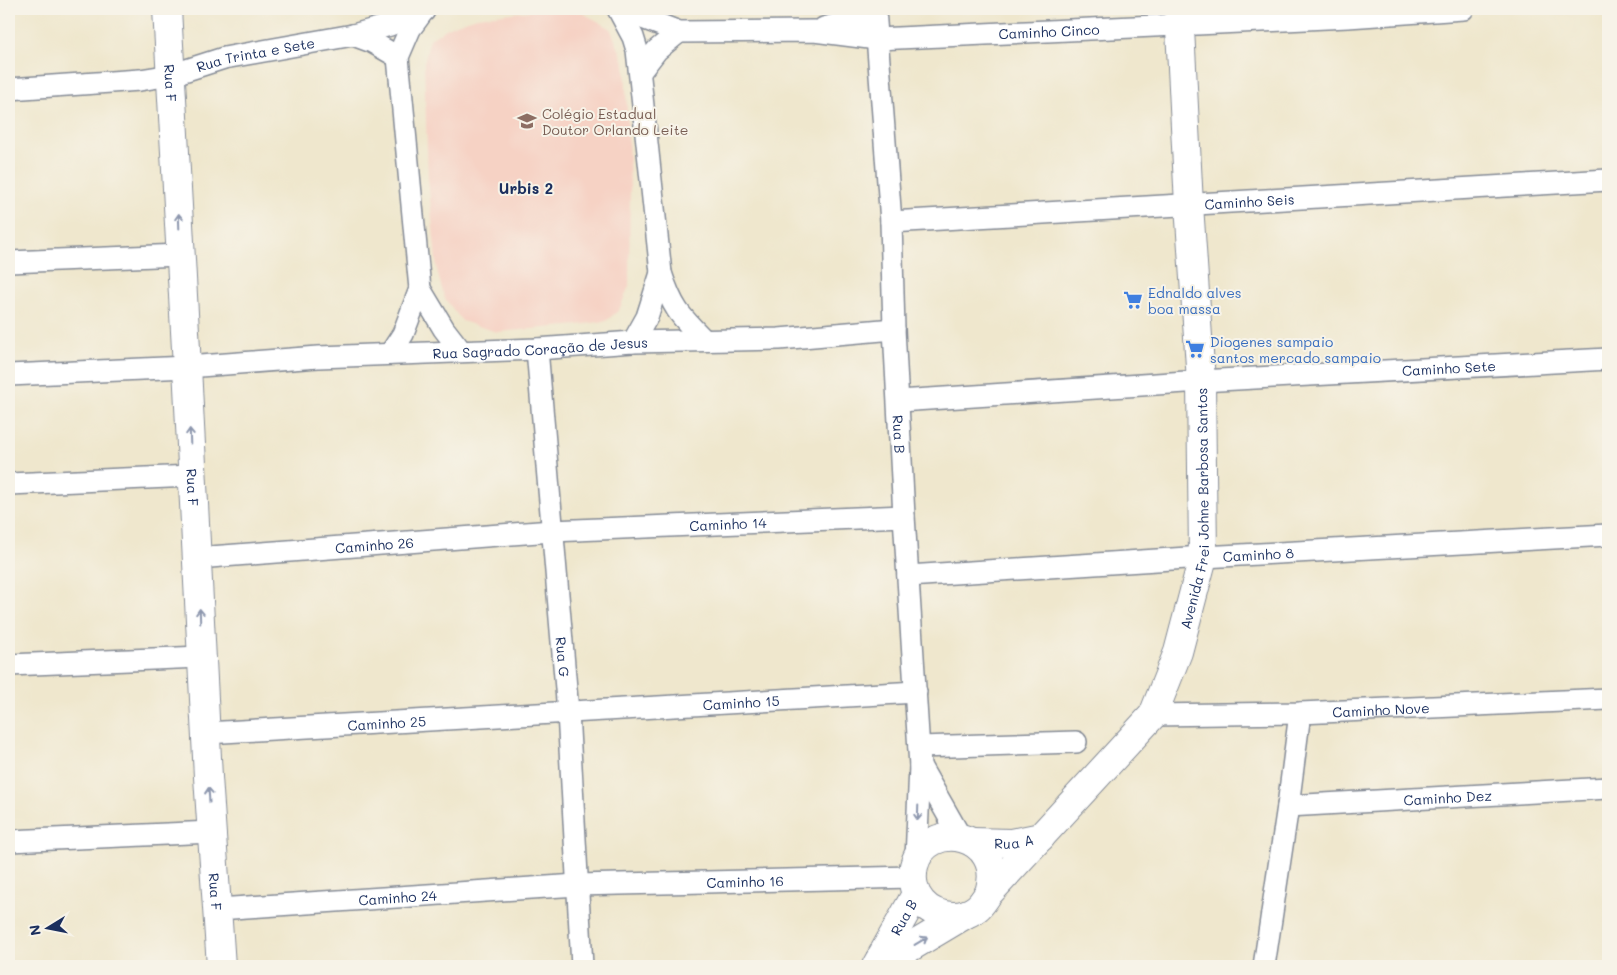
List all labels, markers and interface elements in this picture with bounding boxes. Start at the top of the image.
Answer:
street label: Caminho Cinco [998,19,1100,43]
street label: Rua Trinta e Sete [194,32,316,76]
street label: Rua F [161,64,182,102]
place label: Colégio Estadual Doutor Orlando Leite [542,104,688,139]
school or university icon: Colégio Estadual Doutor Orlando Leite [516,110,538,132]
district label: Urbis 2 [499,178,553,198]
street label: Caminho Seis [1204,189,1295,213]
one-way arrow [174,213,184,230]
place label: Ednaldo alves boa massa [1148,283,1242,318]
supermarket icon: Ednaldo alves boa massa [1122,289,1144,311]
street label: Rua Sagrado Coração de Jesus [432,332,648,362]
place label: Diogenes sampaio santos mercado sampaio [1210,332,1381,367]
supermarket icon: Diogenes sampaio santos mercado sampaio [1184,338,1206,360]
street label: Caminho Sete [1401,356,1496,380]
street label: Avenida Frei Johne Barbosa Santos [1175,388,1213,631]
street label: Rua B [889,414,910,454]
one-way arrow [186,428,195,444]
street label: Rua F [183,468,204,507]
street label: Caminho 14 [689,512,768,535]
street label: Caminho 26 [334,532,415,557]
street label: Caminho 8 [1222,543,1294,565]
one-way arrow [195,608,204,624]
street label: Rua G [552,636,574,678]
street label: Caminho 15 [702,690,780,714]
street label: Caminho Nove [1332,698,1430,721]
street label: Caminho 25 [347,711,427,734]
street label: Caminho Dez [1403,785,1493,809]
one-way arrow [204,788,214,804]
one-way arrow [913,804,922,820]
street label: Rua A [994,829,1035,852]
street label: Caminho 16 [706,871,784,891]
street label: Rua F [205,872,227,911]
street label: Caminho 24 [358,885,438,909]
street label: Rua B [886,896,921,939]
north arrow [22,902,72,952]
text: N [24,923,45,937]
one-way arrow [914,936,928,946]

